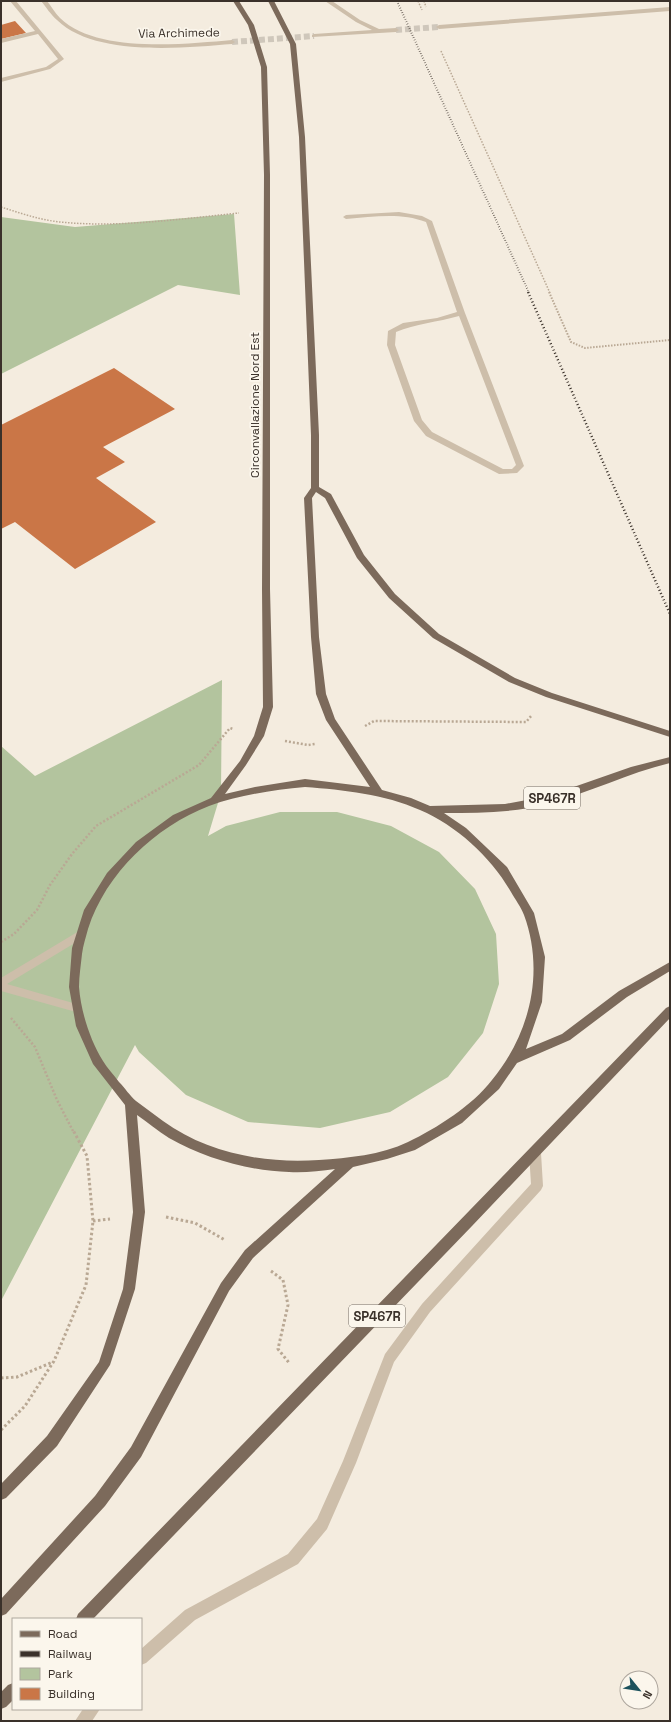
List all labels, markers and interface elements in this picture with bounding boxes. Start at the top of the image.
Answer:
street label: Via Archimede [138,24,220,42]
street label: Circonvallazione Nord Est [247,332,263,478]
road number: SP467R [524,787,580,809]
road number: SP467R [349,1305,405,1327]
legend [12,1618,142,1710]
text: Road [48,1626,77,1642]
text: Railway [48,1646,92,1662]
text: Park [48,1666,73,1682]
north arrow [619,1670,659,1710]
text: Building [48,1686,95,1702]
text: N [640,1688,656,1702]

